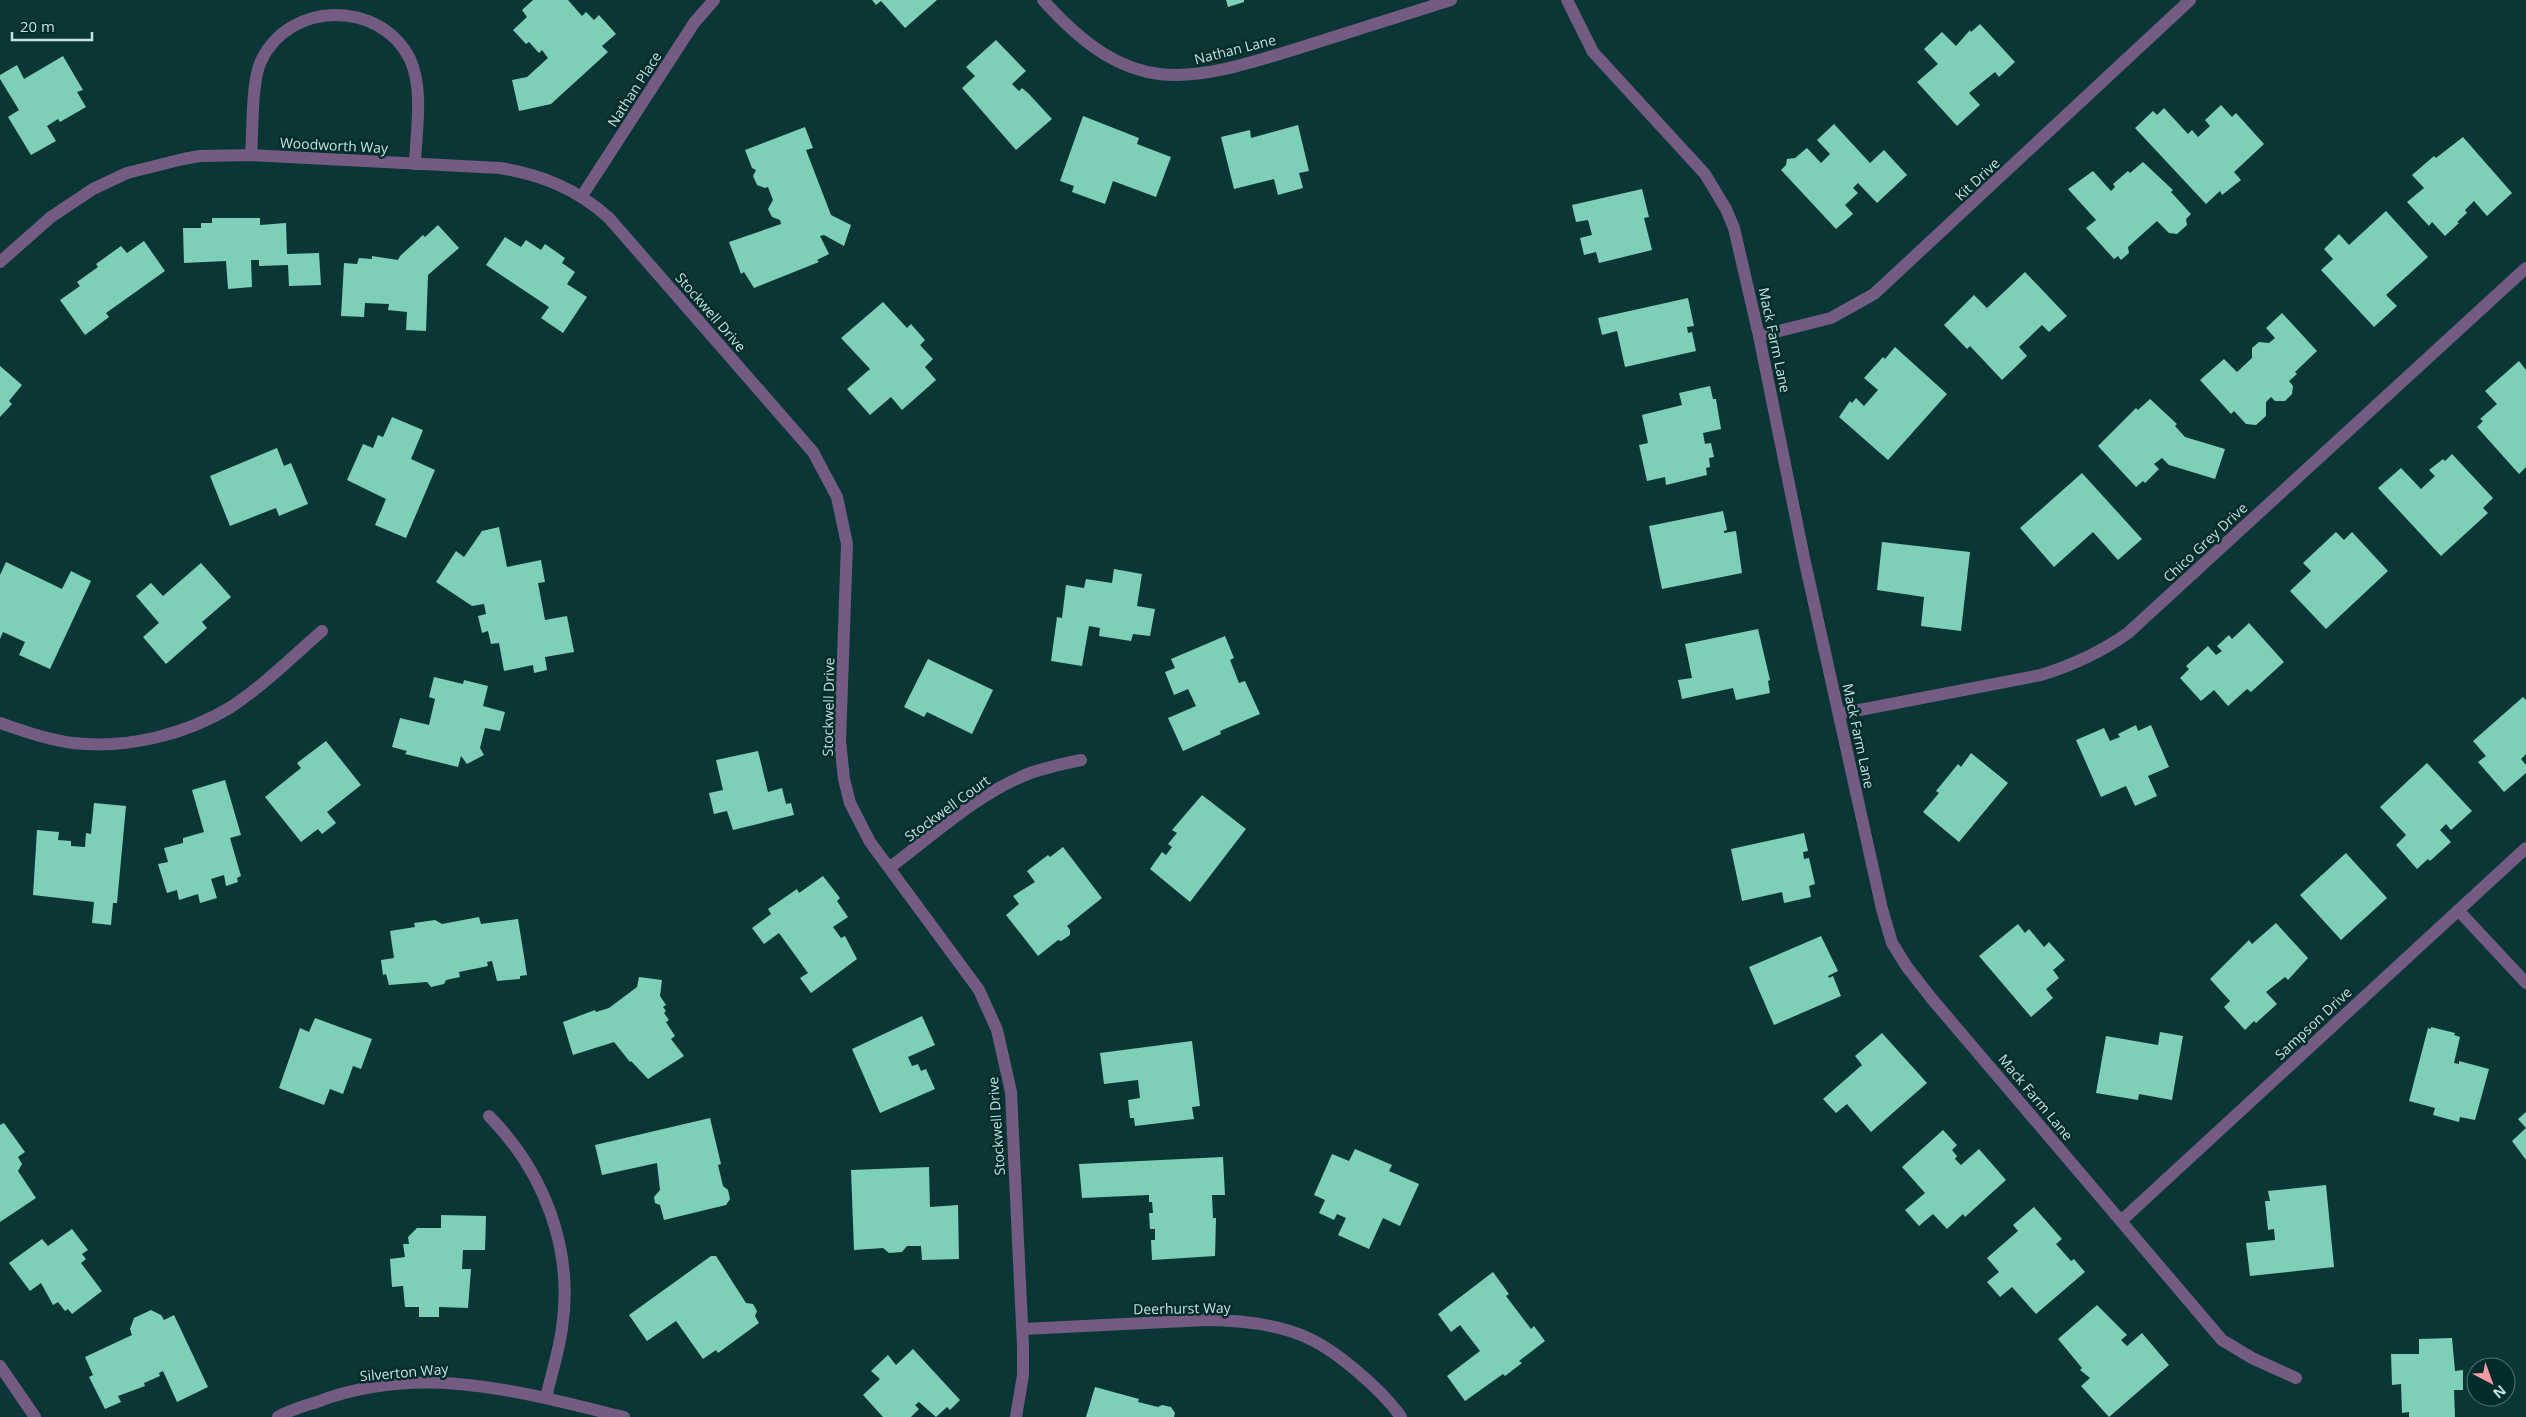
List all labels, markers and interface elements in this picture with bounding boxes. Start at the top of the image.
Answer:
scale bar [12,10,92,42]
text: 20 m [20,16,55,36]
street label: Nathan Lane [1192,30,1278,68]
street label: Nathan Place [603,48,666,130]
street label: Woodworth Way [279,133,390,157]
street label: Kit Drive [1950,153,2004,205]
street label: Stockwell Drive [671,268,751,356]
street label: Mack Farm Lane [1755,286,1795,394]
street label: Chico Grey Drive [2159,498,2251,586]
street label: Stockwell Drive [818,657,838,757]
street label: Mack Farm Lane [1839,682,1879,790]
street label: Stockwell Court [901,771,993,845]
street label: Sampson Drive [2270,982,2356,1064]
street label: Mack Farm Lane [1994,1050,2078,1144]
street label: Stockwell Drive [983,1076,1009,1176]
street label: Deerhurst Way [1133,1298,1232,1318]
north arrow [2466,1357,2516,1407]
street label: Silverton Way [359,1359,450,1385]
text: N [2489,1381,2510,1403]

